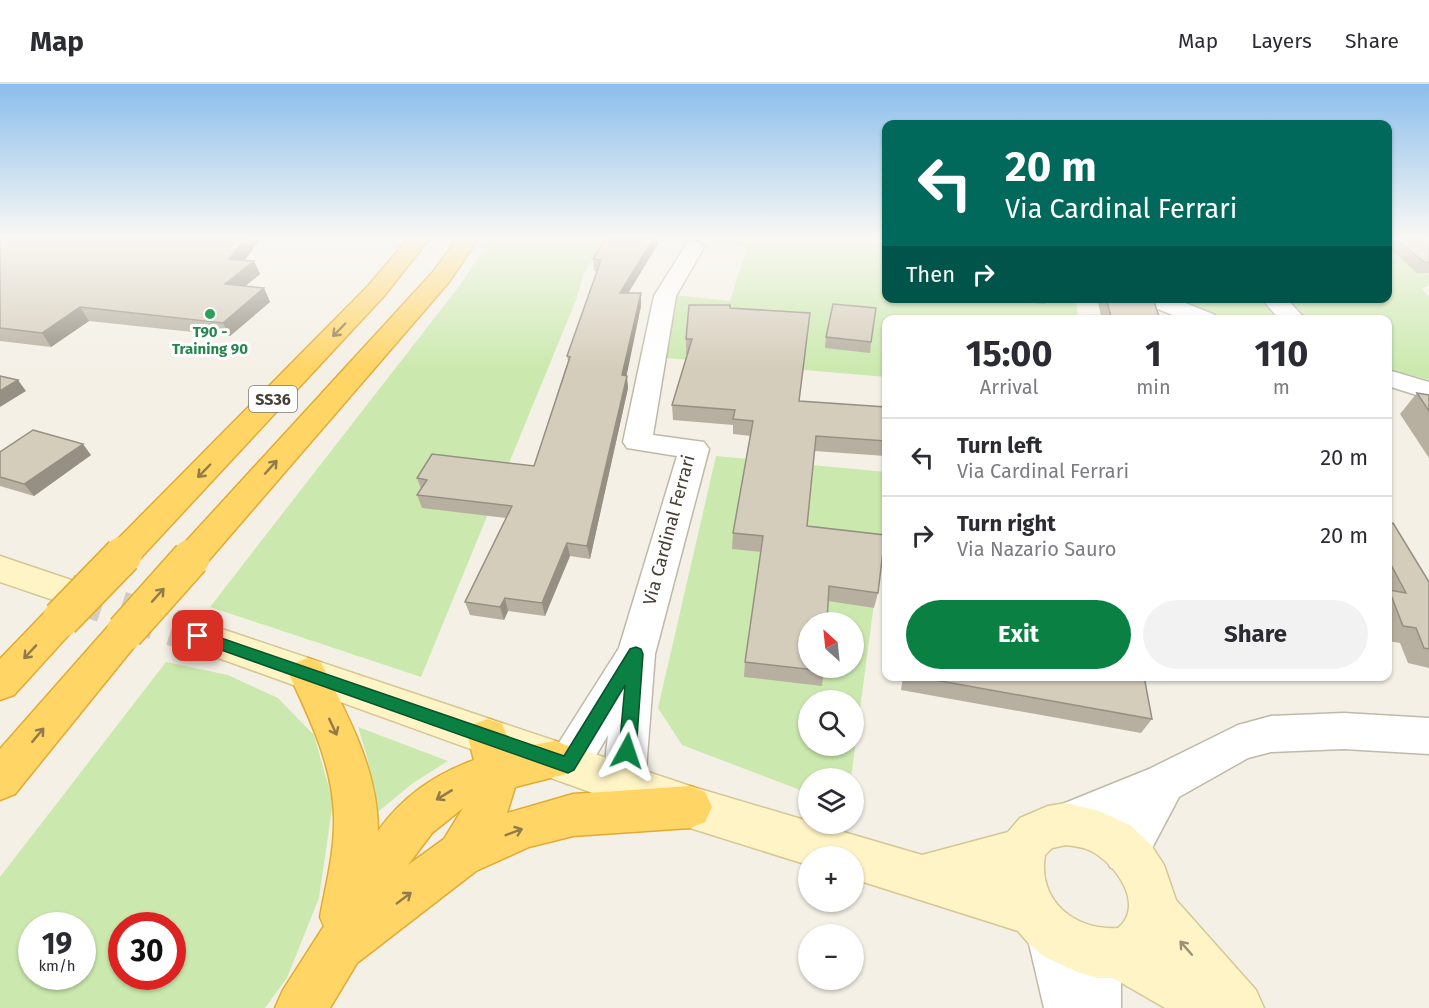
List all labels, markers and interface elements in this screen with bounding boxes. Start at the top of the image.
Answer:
text: Map [30,25,84,58]
text: Map [1178,28,1218,54]
text: Layers [1251,28,1312,54]
text: Share [1345,28,1399,54]
text: 20 m [1005,142,1097,192]
icon: left [906,144,984,222]
text: Via Cardinal Ferrari [1005,193,1237,225]
icon: right [967,258,1000,291]
text: Then [906,261,955,288]
marker: T90 - Training 90 [203,307,217,321]
place label: T90 - Training 90 [172,323,248,358]
one-way arrow [332,323,346,338]
text: 15:00 [966,332,1052,376]
text: 1 [1145,332,1162,376]
text: 110 [1254,332,1308,376]
text: Arrival [980,375,1038,399]
text: min [1136,375,1171,399]
text: m [1273,375,1290,399]
road number: SS36 [249,386,297,412]
text: Turn left [957,432,1042,459]
icon: left [906,441,939,474]
text: 20 m [1320,444,1368,471]
street label: Via Cardinal Ferrari [638,452,700,608]
text: Via Cardinal Ferrari [957,459,1129,483]
one-way arrow [264,460,278,475]
one-way arrow [197,463,211,478]
text: Turn right [957,510,1056,537]
icon: right [906,519,939,552]
text: 20 m [1320,522,1368,549]
text: Via Nazario Sauro [957,537,1116,561]
one-way arrow [151,588,165,603]
button: Exit [906,600,1131,669]
button: Share [1143,600,1368,669]
pin [172,610,223,661]
north arrow [798,612,864,678]
map controls [798,612,864,990]
icon: arrive [181,619,214,652]
one-way arrow [23,644,38,659]
button: search [798,690,864,756]
one-way arrow [328,718,339,736]
position arrow [595,719,659,783]
one-way arrow [31,728,45,743]
button: layers [798,768,864,834]
one-way arrow [436,789,453,801]
one-way arrow [504,825,523,836]
button: + [798,846,864,912]
one-way arrow [395,892,411,904]
speed limit sign: 30 [108,912,186,990]
button: − [798,924,864,990]
text: 19 [42,926,72,962]
one-way arrow [1179,941,1193,956]
text: km/h [38,957,76,975]

